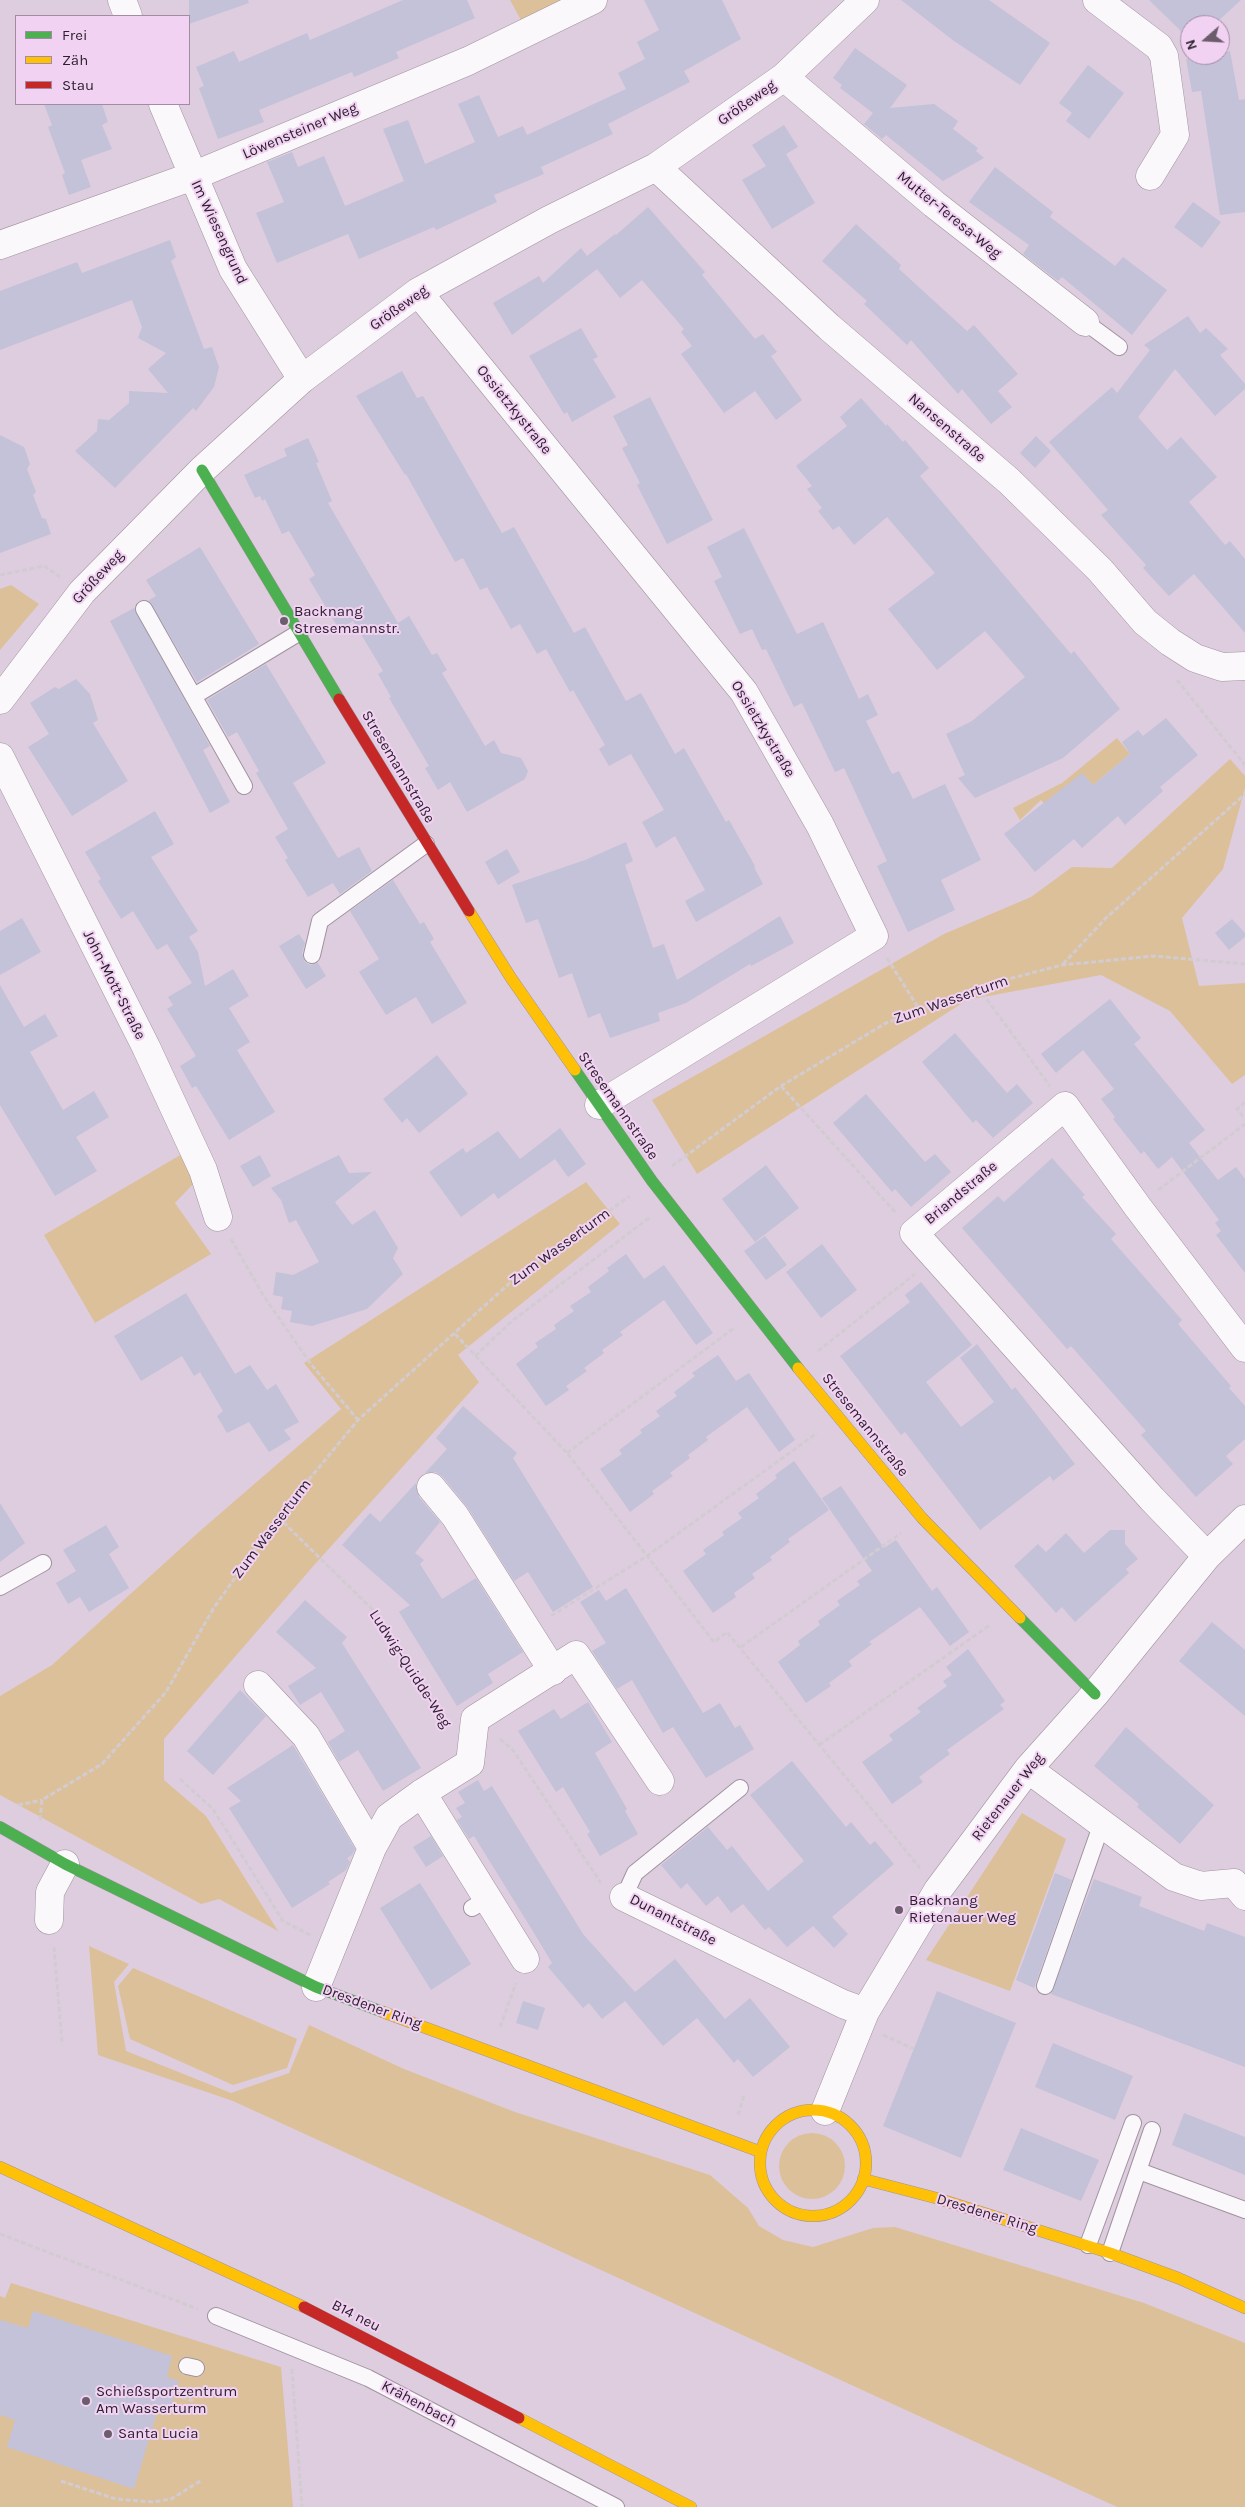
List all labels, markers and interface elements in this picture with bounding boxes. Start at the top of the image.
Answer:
legend [15,15,190,105]
north arrow [1180,15,1230,65]
text: Frei [62,26,87,44]
text: N [1182,37,1201,52]
text: Zäh [62,51,88,69]
text: Stau [62,76,94,94]
street label: Größeweg [714,76,780,130]
street label: Löwensteiner Weg [240,99,360,163]
street label: Mutter-Teresa-Weg [893,167,1005,263]
street label: Im Wiesengrund [187,177,251,287]
street label: Größeweg [366,281,432,335]
street label: Ossietzkystraße [472,362,556,458]
street label: Nansenstraße [905,390,989,466]
street label: Größeweg [68,546,128,608]
place label: Backnang Stresemannstr. [294,603,399,638]
marker: Backnang Stresemannstr. [278,615,290,627]
street label: Ossietzkystraße [727,677,799,781]
street label: Stresemannstraße [357,708,439,826]
street label: John-Mott-Straße [79,927,149,1043]
street label: Zum Wasserturm [891,972,1011,1028]
street label: Stresemannstraße [574,1048,662,1164]
street label: Briandstraße [921,1157,1001,1229]
street label: Zum Wasserturm [506,1205,614,1289]
street label: Stresemannstraße [818,1370,912,1480]
street label: Zum Wasserturm [229,1476,315,1582]
street label: Ludwig-Quidde-Weg [365,1607,455,1731]
street label: Rietenauer Weg [968,1749,1048,1845]
street label: Dunantstraße [627,1890,719,1950]
place label: Backnang Rietenauer Weg [909,1892,1016,1927]
marker: Backnang Rietenauer Weg [893,1904,905,1916]
street label: Dresdener Ring [320,1981,424,2033]
street label: Dresdener Ring [934,2190,1040,2238]
street label: B14 neu [329,2296,383,2336]
street label: Krähenbach [378,2377,460,2431]
place label: Schießsportzentrum Am Wasserturm [96,2383,237,2418]
marker: Schießsportzentrum Am Wasserturm [80,2395,92,2407]
place label: Santa Lucia [118,2425,198,2443]
marker: Santa Lucia [102,2428,114,2440]

